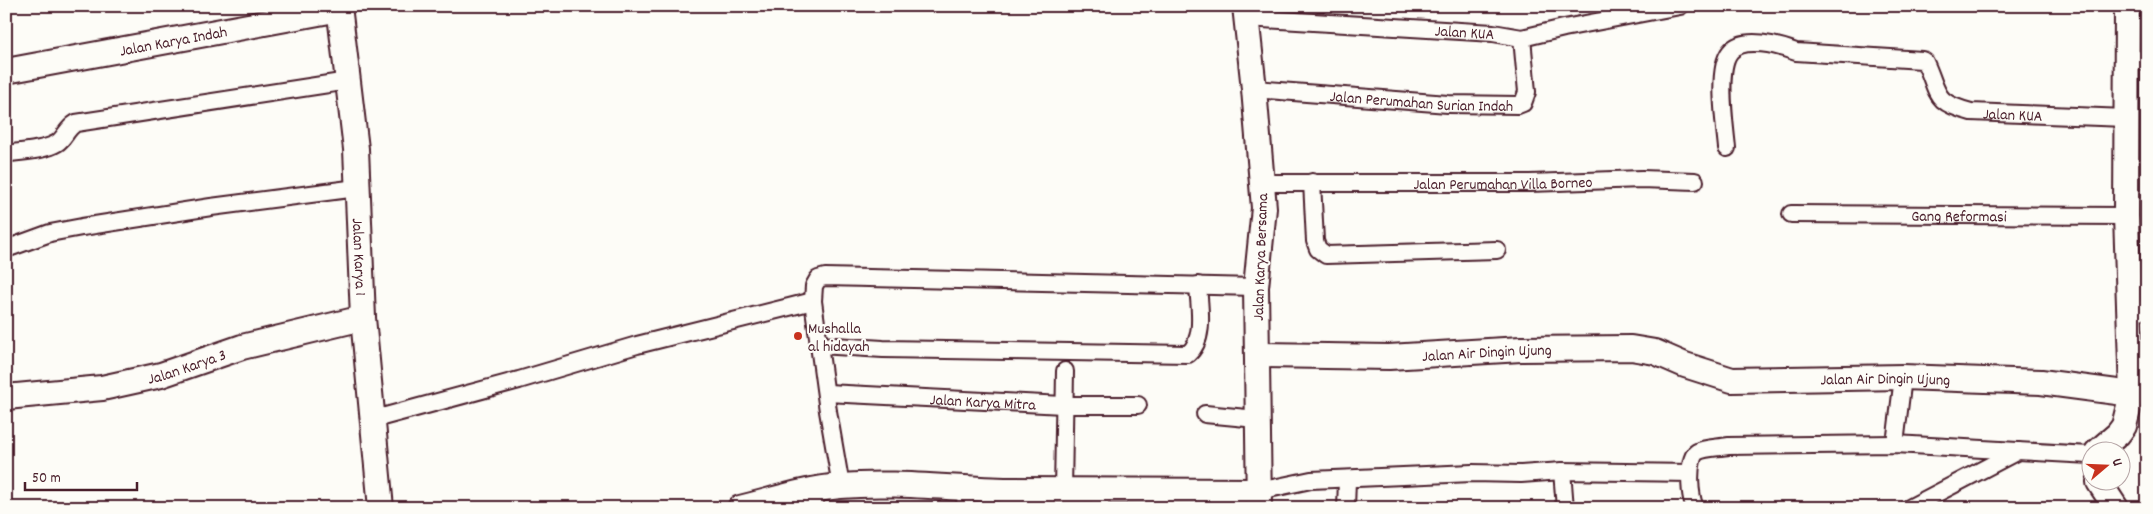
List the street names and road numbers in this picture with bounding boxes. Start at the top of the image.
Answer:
street label: Jalan KUA [1434,20,1495,47]
street label: Jalan Karya Indah [118,21,229,64]
street label: Jalan Perumahan Surian Indah [1329,86,1513,119]
street label: Jalan KUA [1982,103,2043,129]
street label: Jalan Perumahan Villa Borneo [1413,172,1593,197]
street label: Jalan Karya Bersama [1248,192,1275,321]
street label: Gang Reformasi [1911,206,2007,229]
street label: Jalan Karya 1 [345,218,371,296]
street label: Jalan Air Dingin Ujung [1421,340,1552,369]
street label: Jalan Karya 3 [146,344,230,392]
street label: Jalan Air Dingin Ujung [1820,368,1951,393]
street label: Jalan Karya Mitra [929,389,1037,418]

